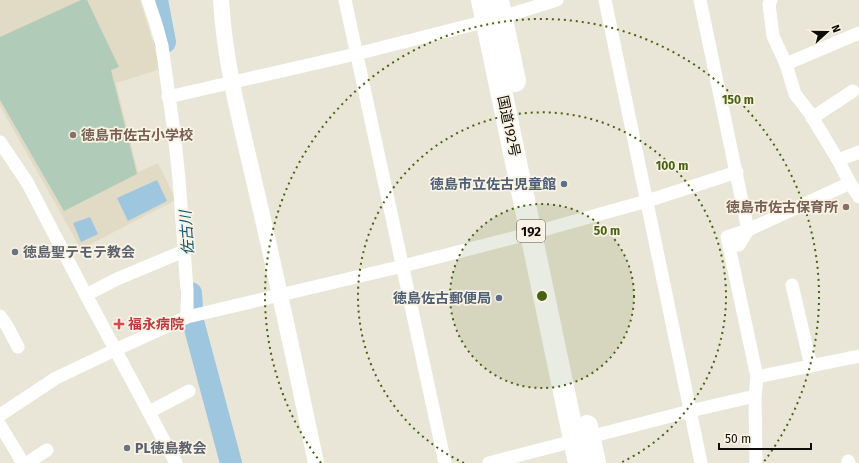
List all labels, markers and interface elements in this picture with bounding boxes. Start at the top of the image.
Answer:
north arrow [807,12,847,52]
text: N [828,23,843,34]
text: 150 m [722,93,754,107]
street label: 国道192号 [494,94,523,158]
place label: 徳島市佐古小学校 [81,127,193,144]
marker: 徳島市佐古小学校 [68,130,78,140]
text: 100 m [656,159,688,173]
place label: 徳島市立佐古児童館 [430,176,556,193]
marker: 徳島市立佐古児童館 [559,179,569,189]
place label: 徳島市佐古保育所 [726,199,838,216]
marker: 徳島市佐古保育所 [841,202,851,212]
water label: 佐古川 [176,208,198,256]
road number: 192 [517,220,545,242]
text: 50 m [594,224,620,238]
place label: 徳島聖テモテ教会 [23,244,135,261]
marker: 徳島聖テモテ教会 [10,247,20,257]
centre of rings [535,289,549,303]
place label: 徳島佐古郵便局 [393,290,491,307]
marker: 徳島佐古郵便局 [494,293,504,303]
place label: 福永病院 [128,316,184,333]
marker: 福永病院 [113,318,125,330]
scale bar [719,425,811,451]
text: 50 m [725,432,751,446]
place label: PL徳島教会 [135,440,207,457]
marker: PL徳島教会 [122,443,132,453]

